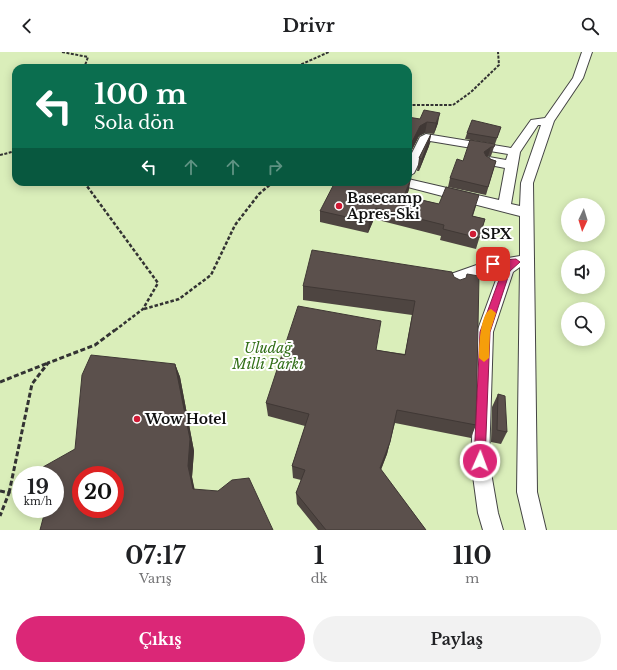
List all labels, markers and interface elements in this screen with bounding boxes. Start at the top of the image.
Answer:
icon: back [16,15,38,37]
text: Drivr [282,15,335,37]
icon: search [579,15,601,37]
text: 100 m [94,77,187,112]
icon: left [28,80,80,132]
text: Sola dön [94,112,175,134]
icon: left [138,156,160,178]
icon: ahead [180,156,202,178]
icon: ahead [222,156,244,178]
icon: right [264,156,286,178]
place label: Basecamp Apres-Ski [346,189,422,223]
north arrow [561,198,605,242]
map controls [561,198,605,346]
marker: Basecamp Apres-Ski [334,201,344,211]
place label: SPX [481,225,513,243]
marker: SPX [468,229,478,239]
pin [476,247,510,281]
button: sound [561,250,605,294]
icon: arrive [482,253,504,275]
button: search [561,302,605,346]
park label: Uludağ Millî Parkı [231,339,304,373]
place label: Wow Hotel [144,410,227,428]
marker: Wow Hotel [132,414,142,424]
position arrow [459,440,501,482]
speed limit sign: 20 [72,466,124,518]
text: 19 [27,475,49,499]
text: km/h [24,495,52,508]
text: 07:17 [125,541,185,570]
text: 1 [314,541,324,570]
text: 110 [453,541,492,570]
text: Varış [139,570,172,587]
text: dk [311,570,327,587]
text: m [465,570,479,587]
button: Çıkış [16,616,305,662]
button: Paylaş [313,616,601,662]

